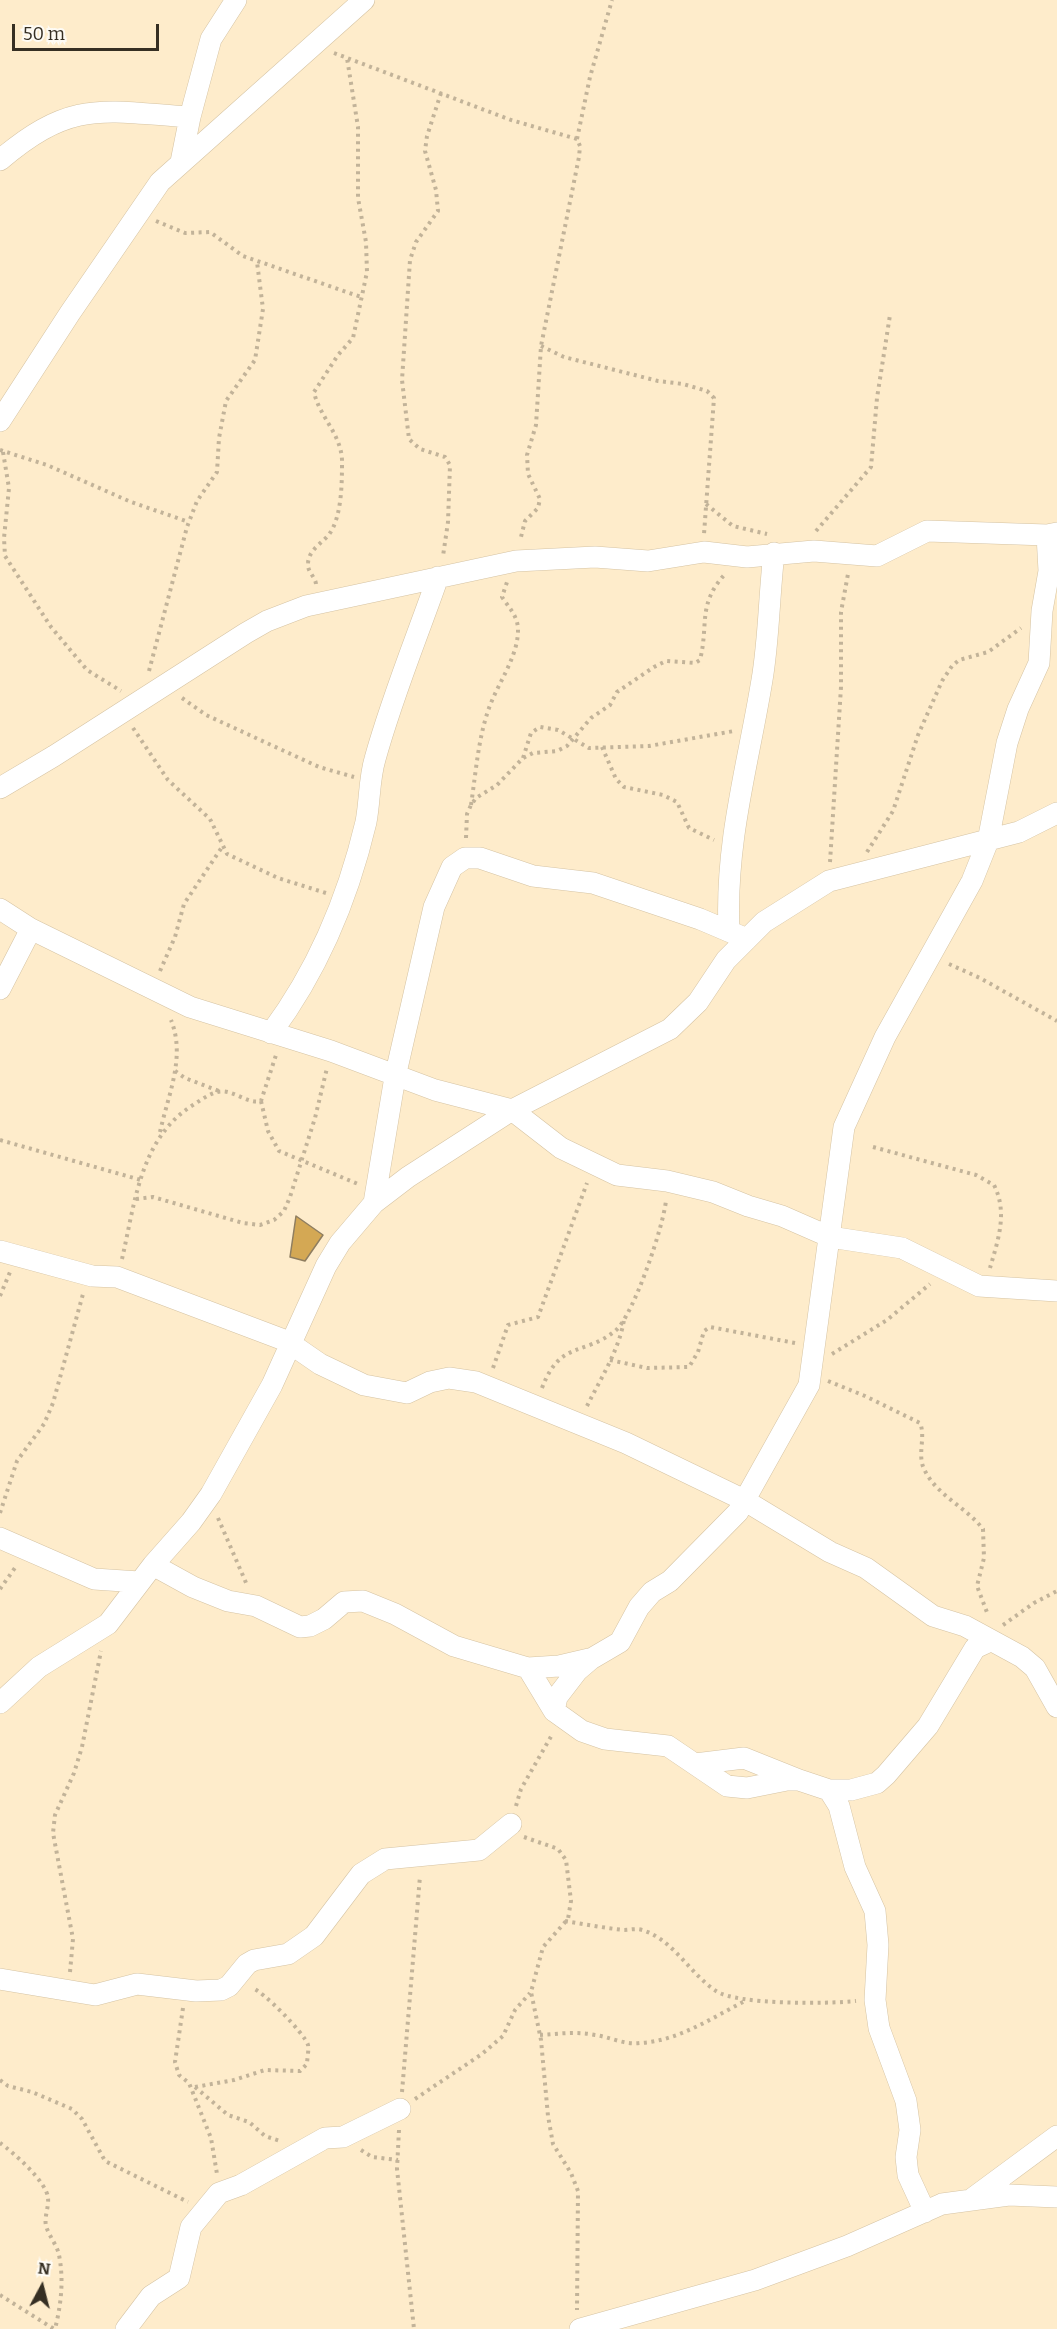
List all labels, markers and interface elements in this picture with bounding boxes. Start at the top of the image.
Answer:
scale bar [15,12,162,50]
text: 50 m [23,23,65,45]
north arrow [12,2257,72,2317]
text: N [37,2258,52,2279]

